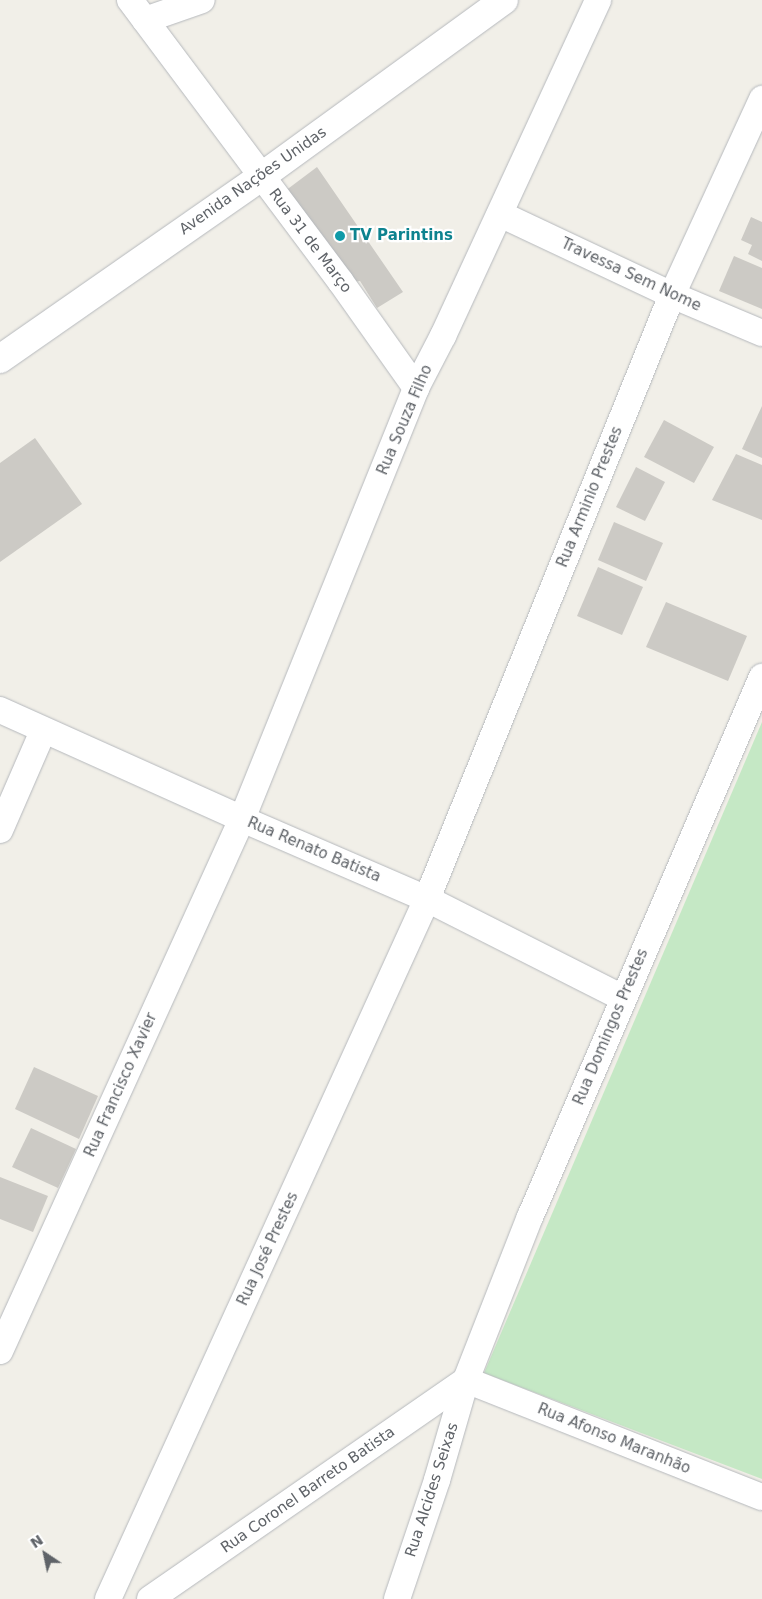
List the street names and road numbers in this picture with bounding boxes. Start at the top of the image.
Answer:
street label: Avenida Nações Unidas [176,123,330,239]
street label: Rua 31 de Março [265,185,355,297]
street label: Travessa Sem Nome [558,235,704,315]
street label: Rua Souza Filho [374,362,436,478]
street label: Rua Arminio Prestes [553,424,627,570]
street label: Rua Renato Batista [245,814,383,886]
street label: Rua Domingos Prestes [570,946,652,1108]
street label: Rua Francisco Xavier [81,1010,161,1160]
street label: Rua José Prestes [234,1189,302,1309]
street label: Rua Afonso Maranhão [535,1400,693,1478]
street label: Rua Alcides Seixas [402,1421,462,1559]
street label: Rua Coronel Barreto Batista [218,1423,398,1557]

